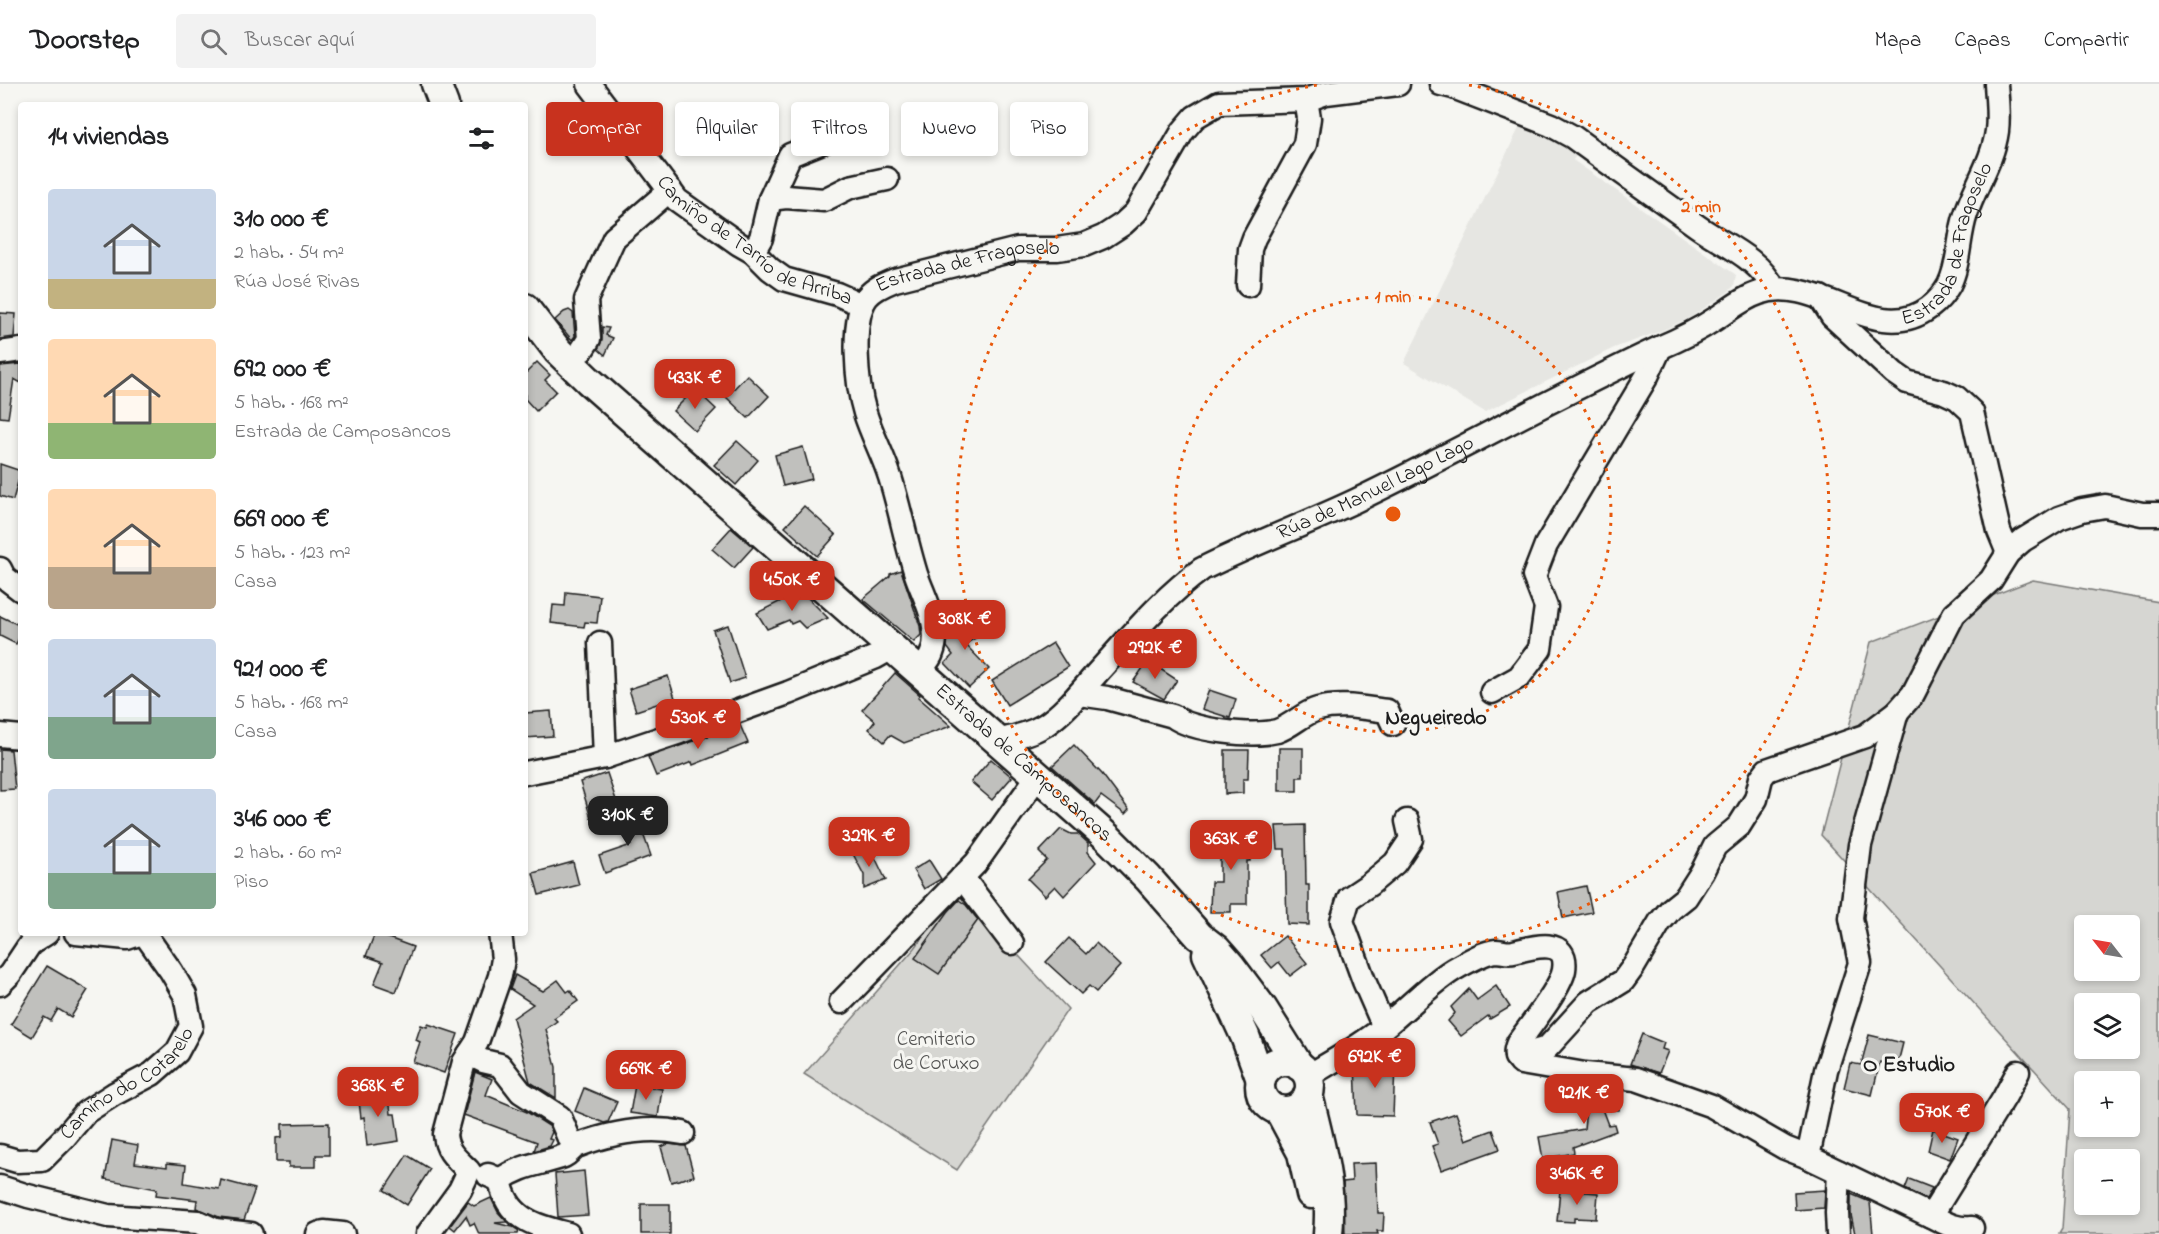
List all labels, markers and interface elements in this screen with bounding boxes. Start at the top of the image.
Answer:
search box [176,14,596,68]
text: Doorstep [30,21,140,62]
icon: search [197,25,230,58]
text: Buscar aquí [245,25,355,57]
text: Mapa [1874,26,1921,56]
text: Capas [1954,26,2011,56]
text: Compartir [2044,26,2129,56]
chip: Comprar [546,102,663,156]
chip: Alquilar [675,102,779,156]
chip: Filtros [791,102,889,156]
chip: Nuevo [901,102,998,156]
chip: Piso [1010,102,1088,156]
text: 14 viviendas [48,119,169,157]
icon: filters [465,122,498,155]
street label: Estrada de Fragoselo [1898,158,2001,334]
street label: Camiño de Tarrío de Arriba [649,169,857,314]
text: 2 min [1680,195,1721,221]
text: 310 000 € [234,201,329,239]
icon: home [96,213,168,285]
street label: Estrada de Fragoselo [871,234,1060,301]
text: 2 hab. · 54 m² [234,239,344,268]
text: Rúa José Rivas [234,268,360,297]
text: 1 min [1375,285,1411,311]
text: 692 000 € [234,351,331,389]
pin: 433K € [646,359,744,410]
icon: home [96,363,168,435]
text: 433K € [668,364,722,393]
text: 5 hab. · 168 m² [234,389,349,418]
text: Estrada de Camposancos [234,418,451,447]
street label: Rúa de Manuel Lago Lago [1272,428,1480,548]
text: 669 000 € [234,501,330,539]
centre of rings [1383,504,1403,524]
icon: home [96,513,168,585]
text: 5 hab. · 123 m² [234,539,351,568]
pin: 450K € [743,561,841,612]
text: 450K € [764,566,820,595]
text: Casa [234,568,277,597]
pin: 308K € [916,600,1014,651]
text: 308K € [938,605,992,634]
pin: 292K € [1106,629,1204,680]
text: 292K € [1128,634,1182,663]
text: 921 000 € [234,651,328,689]
icon: home [96,663,168,735]
street label: Estrada de Camposancos [928,677,1119,850]
text: 5 hab. · 168 m² [234,689,349,718]
pin: 530K € [649,699,747,750]
district label: Negueiredo [1385,703,1487,736]
text: 530K € [670,704,726,733]
text: Casa [234,718,277,747]
pin: 310K € [579,796,677,847]
text: 346 000 € [234,801,332,839]
text: 310K € [602,801,654,830]
icon: home [96,813,168,885]
pin: 329K € [820,817,918,868]
pin: 363K € [1182,820,1280,871]
text: 329K € [843,822,895,851]
text: 363K € [1204,825,1258,854]
text: 2 hab. · 60 m² [234,839,342,868]
text: Piso [234,868,269,897]
north arrow [2074,915,2140,981]
map controls [2074,915,2140,1215]
button: layers [2074,993,2140,1059]
street label: Camiño do Cotarelo [53,1022,203,1147]
park label: Cemiterio de Coruxo [892,1025,980,1079]
pin: 692K € [1326,1038,1424,1089]
text: 692K € [1348,1043,1402,1072]
pin: 669K € [597,1050,695,1101]
district label: O Estudio [1863,1050,1955,1082]
text: 669K € [620,1055,672,1084]
pin: 368K € [329,1067,427,1118]
button: + [2074,1071,2140,1137]
text: 368K € [351,1072,405,1101]
pin: 921K € [1535,1074,1633,1125]
text: 921K € [1559,1079,1609,1108]
pin: 570K € [1893,1093,1991,1144]
text: 570K € [1914,1098,1970,1127]
button: − [2074,1149,2140,1215]
pin: 346K € [1528,1155,1626,1206]
text: 346K € [1550,1160,1604,1189]

